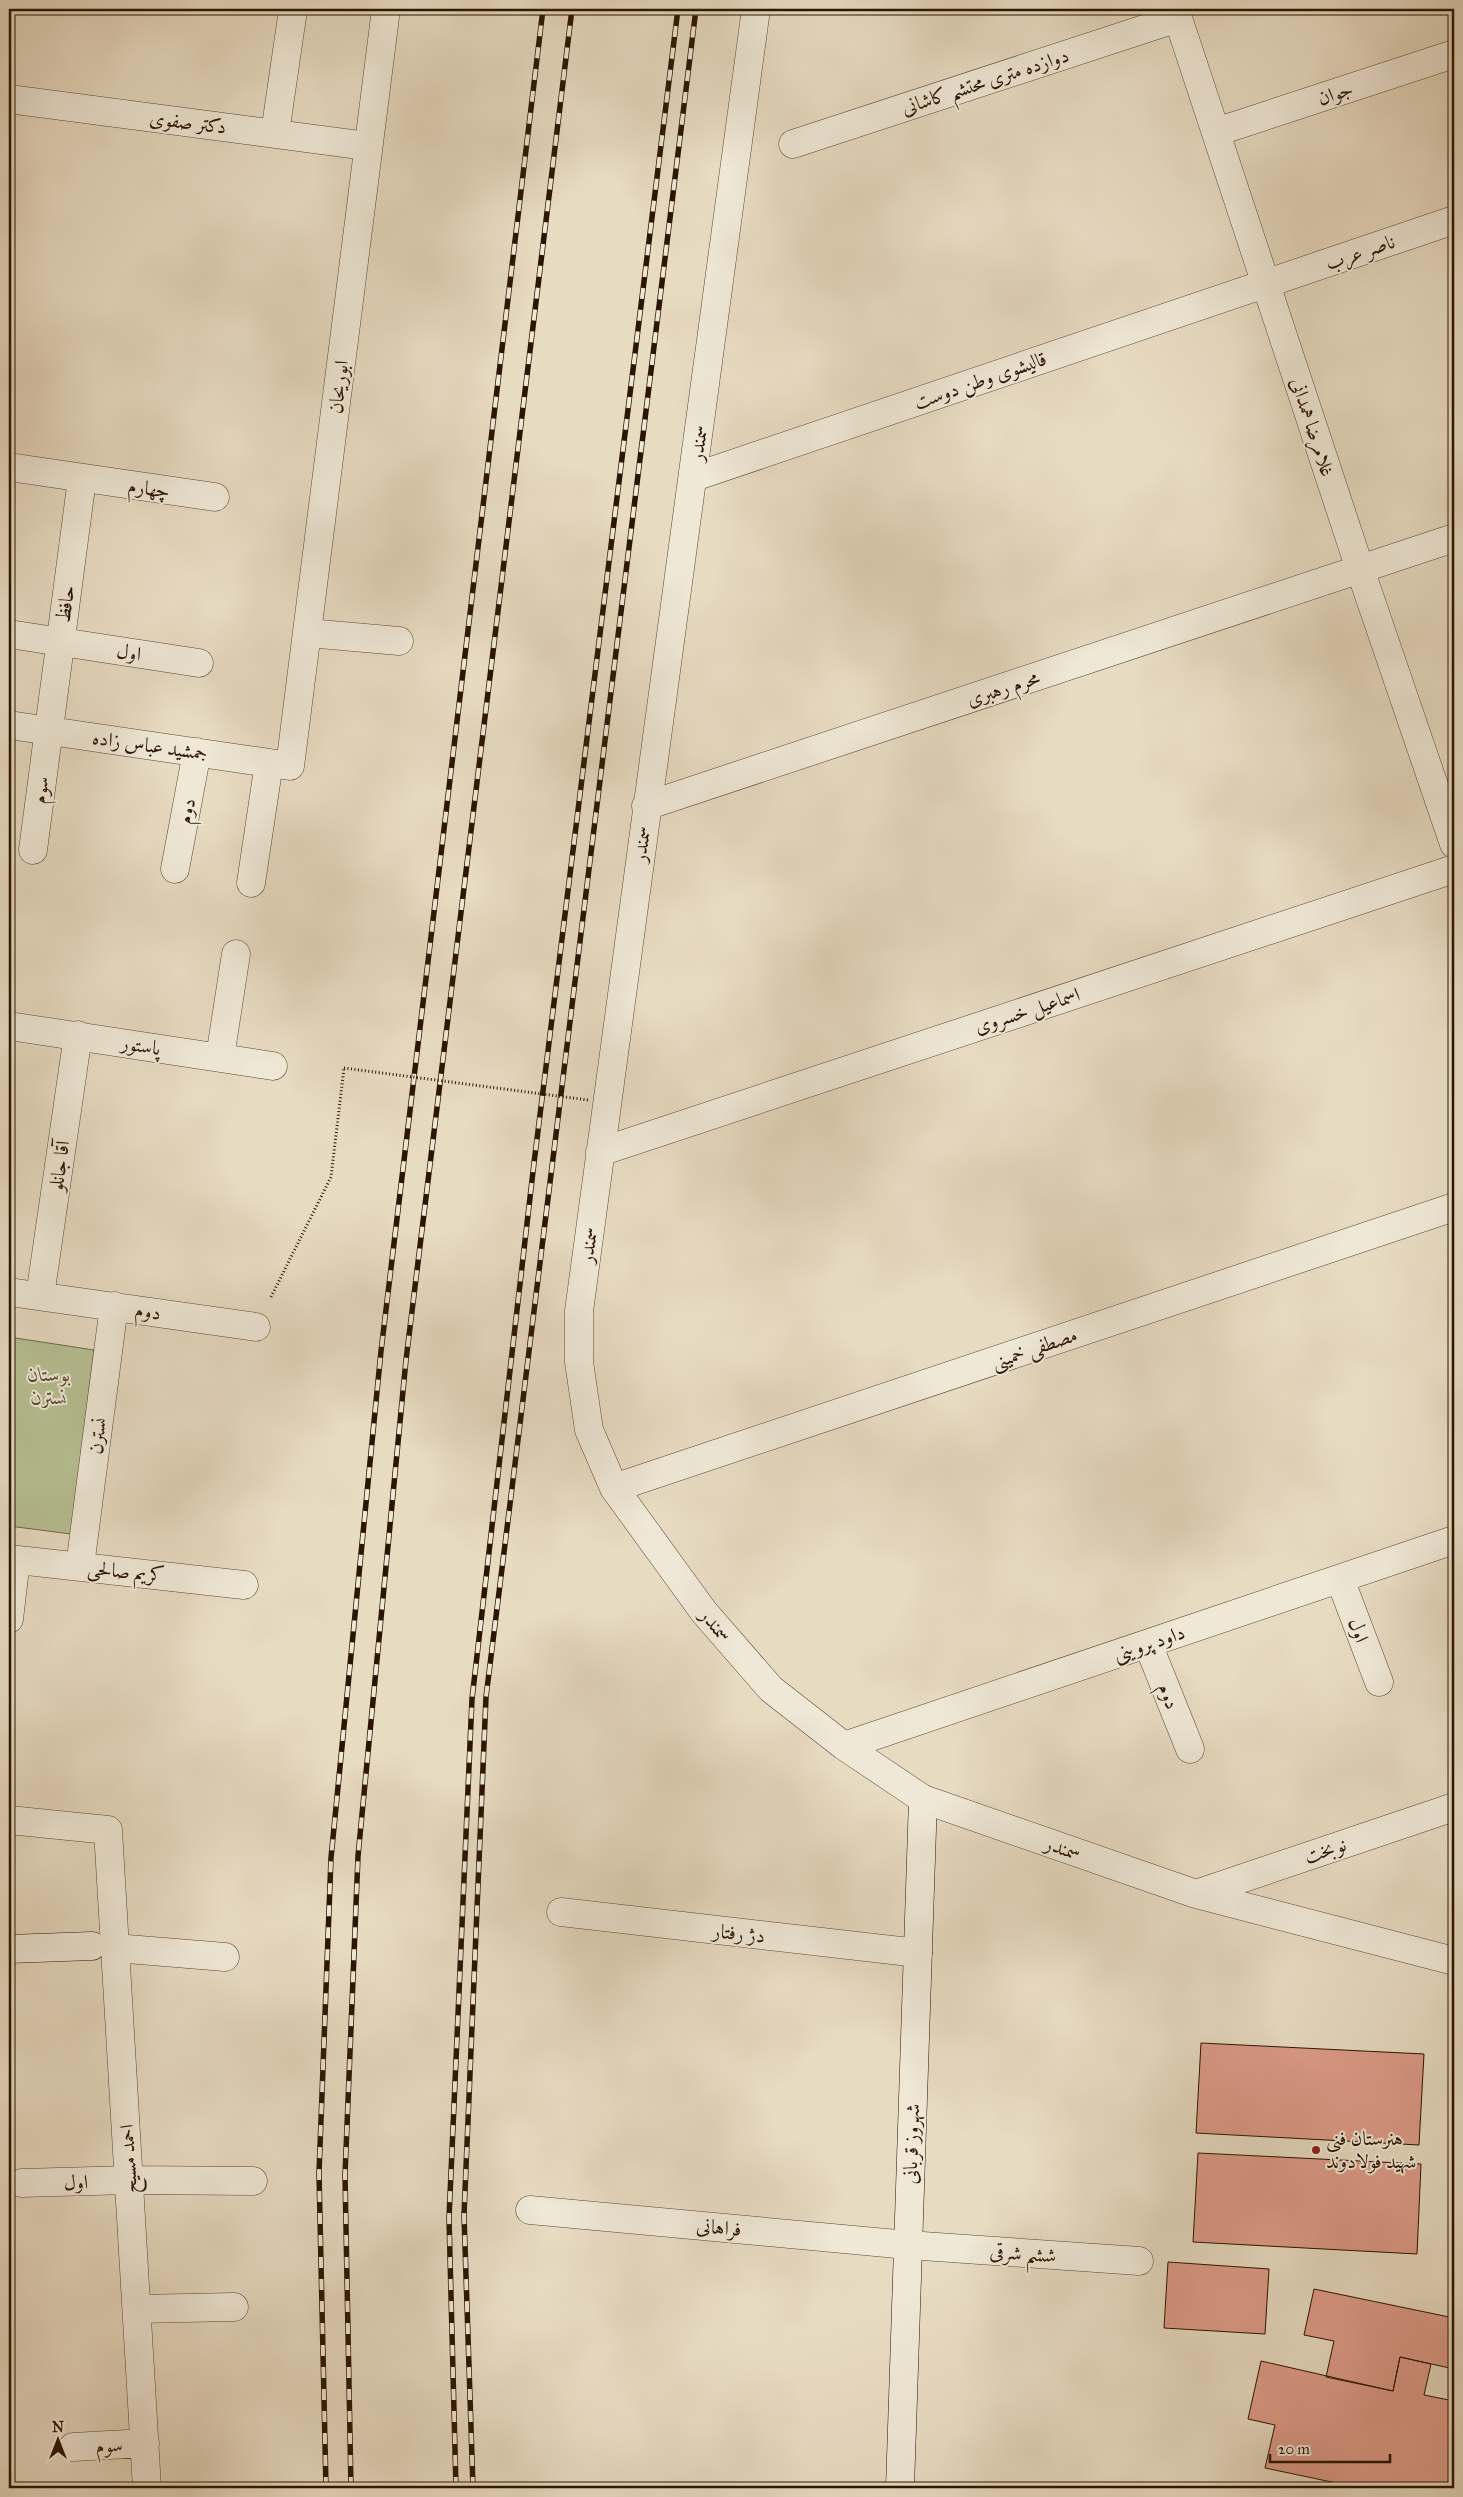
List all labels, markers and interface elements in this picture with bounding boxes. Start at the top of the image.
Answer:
street label: دوازده متری محتشم کاشانی [898,43,1074,127]
street label: جوان [1314,76,1356,111]
street label: دکتر صفوی [148,105,228,140]
street label: ناصر عرب [1322,229,1399,277]
street label: قالیشوی وطن دوست [911,346,1050,416]
street label: ابوریحان [323,359,354,415]
street label: غلامرضا همدانی [1284,374,1340,480]
street label: سمندر [683,423,712,465]
street label: چهارم [125,473,172,509]
street label: حافظ [50,584,80,624]
street label: اول [115,638,143,666]
street label: محرم رهبری [963,665,1045,717]
street label: جمشید عباس زاده [91,725,209,765]
street label: سوم [26,775,60,806]
street label: دوم [172,796,206,827]
street label: سمندر [626,824,655,866]
street label: اسماعیل خسروی [971,982,1084,1041]
street label: پاستور [117,1030,164,1063]
street label: آقا جانلو [43,1136,76,1195]
street label: سمندر [573,1225,602,1267]
street label: دوم [132,1297,163,1331]
street label: مصطفی خمینی [988,1322,1081,1377]
park label: بوستان نسترن [28,1362,71,1409]
street label: نسترن [83,1416,111,1456]
street label: کریم صالحی [86,1555,166,1593]
street label: سمندر [694,1602,737,1647]
street label: اول [1344,1614,1374,1646]
street label: داود پروینی [1110,1620,1189,1668]
street label: دوم [1147,1679,1185,1715]
street label: سمندر [1040,1830,1084,1865]
street label: نوبخت [1301,1832,1350,1869]
street label: دژ رفتار [710,1918,766,1948]
street label: شهروز قربانی [898,2103,925,2185]
street label: احمد مسیح [114,2123,148,2194]
place label: هنرستان فنی شهید فولادوند [1326,2126,1416,2174]
marker: هنرستان فنی شهید فولادوند [1310,2144,1322,2156]
street label: اول [63,2170,89,2194]
street label: فراهانی [695,2213,743,2242]
street label: ششم شرقی [988,2239,1057,2275]
north arrow [32,2414,82,2464]
text: N [52,2419,64,2436]
street label: سوم [95,2432,124,2464]
scale bar [1270,2432,1390,2464]
text: 20 m [1278,2440,1310,2458]

